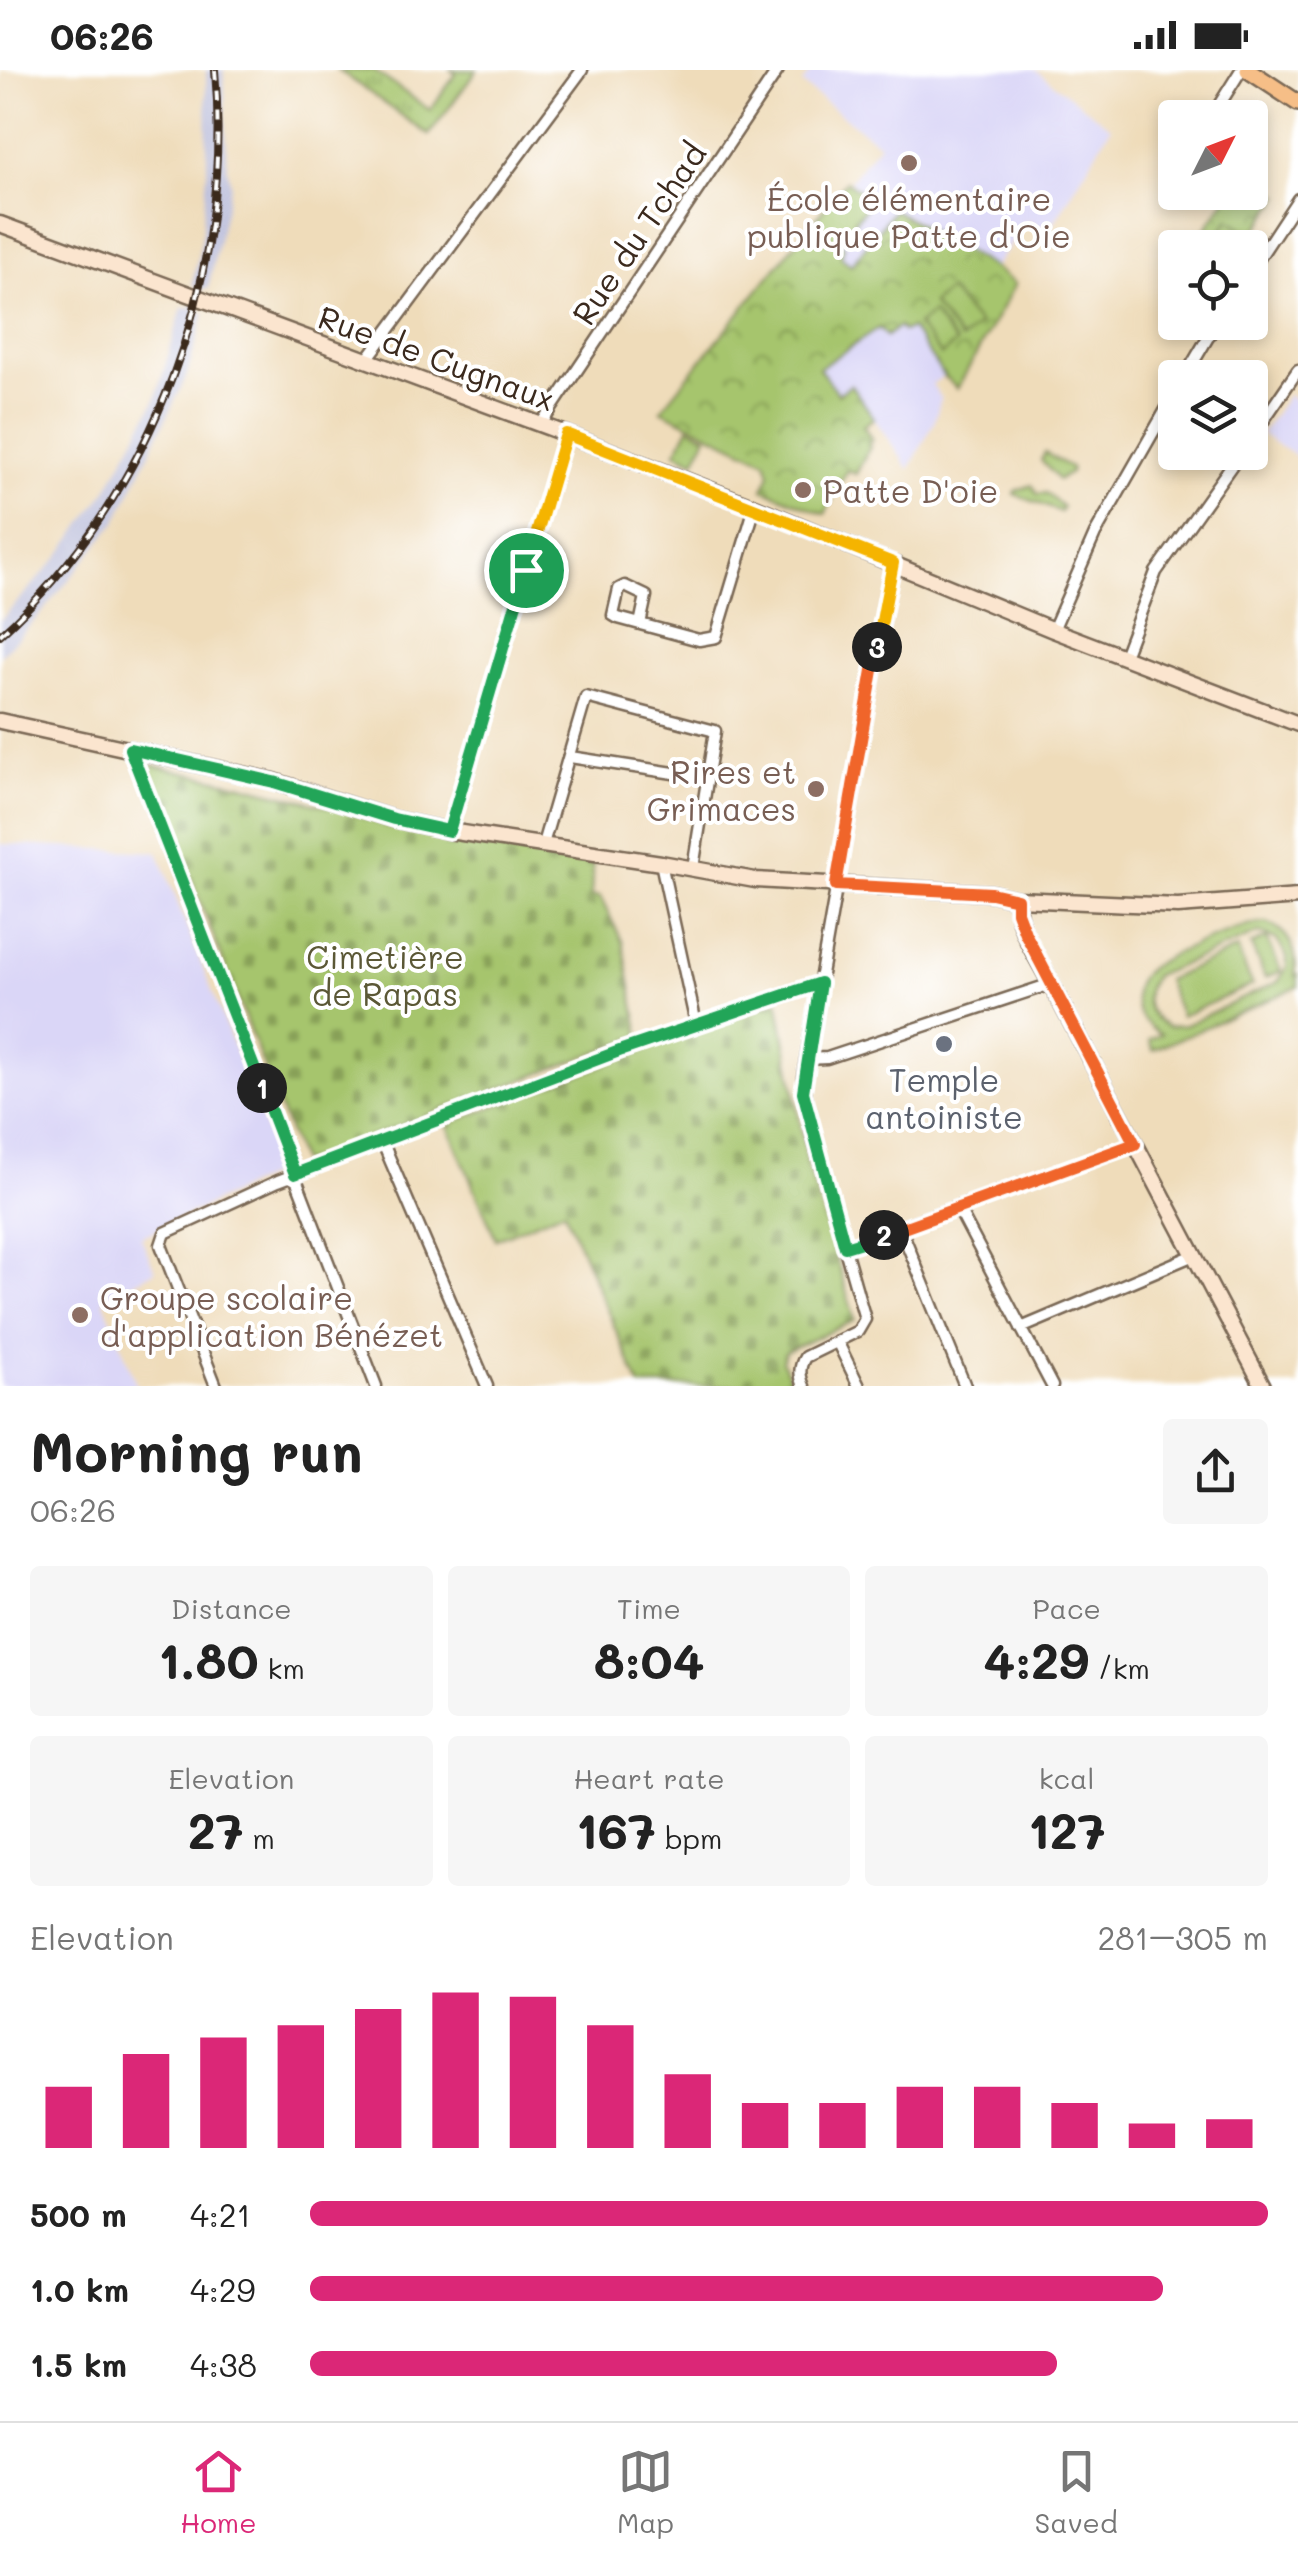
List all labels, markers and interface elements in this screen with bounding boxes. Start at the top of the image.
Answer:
text: 06:26 [50,10,154,60]
north arrow [1158,100,1268,210]
map controls [1158,100,1268,470]
street label: Rue du Tchad [562,134,714,332]
marker: École élémentaire publique Patte d'Oie [898,152,920,174]
place label: École élémentaire publique Patte d'Oie [747,177,1071,256]
button: locate [1158,230,1268,340]
street label: Rue de Cugnaux [313,295,561,419]
button: layers [1158,360,1268,470]
place label: Patte D'oie [823,469,998,511]
marker: Patte D'oie [792,479,814,501]
pin [484,528,569,613]
icon: arrive [499,543,554,598]
pin: 3 [852,622,902,672]
text: 3 [869,629,885,665]
place label: Rires et Grimaces [647,750,796,829]
marker: Rires et Grimaces [805,778,827,800]
park label: Cimetière de Rapas [306,935,464,1014]
marker: Temple antoiniste [933,1033,955,1055]
place label: Temple antoiniste [865,1058,1023,1137]
pin: 1 [237,1063,287,1113]
text: 1 [256,1070,268,1106]
pin: 2 [859,1210,909,1260]
text: 2 [876,1217,892,1253]
place label: Groupe scolaire d'application Bénézet [100,1276,443,1355]
marker: Groupe scolaire d'application Bénézet [69,1304,91,1326]
text: Morning run [30,1414,363,1486]
button: share [1163,1419,1268,1524]
text: 06:26 [30,1488,116,1530]
text: Distance [171,1590,292,1626]
text: Time [617,1590,681,1626]
text: Pace [1032,1590,1101,1626]
text: 1.80 [158,1626,259,1692]
text: 8:04 [594,1626,704,1692]
text: 4:29 [983,1626,1089,1692]
text: km [259,1650,305,1686]
text: /km [1089,1650,1150,1686]
text: Elevation [168,1760,294,1796]
text: Heart rate [573,1760,725,1796]
text: kcal [1039,1760,1095,1796]
text: 27 [188,1796,244,1862]
text: 167 [576,1796,656,1862]
text: 127 [1028,1796,1106,1862]
text: m [244,1820,275,1856]
text: bpm [656,1820,722,1856]
text: Elevation [30,1916,174,1958]
text: 281–305 m [1097,1916,1268,1958]
text: 500 m [30,2193,127,2235]
text: 4:21 [190,2193,251,2235]
text: 1.0 km [30,2268,129,2310]
text: 4:29 [190,2268,255,2310]
text: 1.5 km [30,2343,127,2385]
text: 4:38 [190,2343,257,2385]
tab: Home [180,2444,256,2540]
tab: Map [617,2444,674,2540]
tab: Saved [1035,2444,1118,2540]

